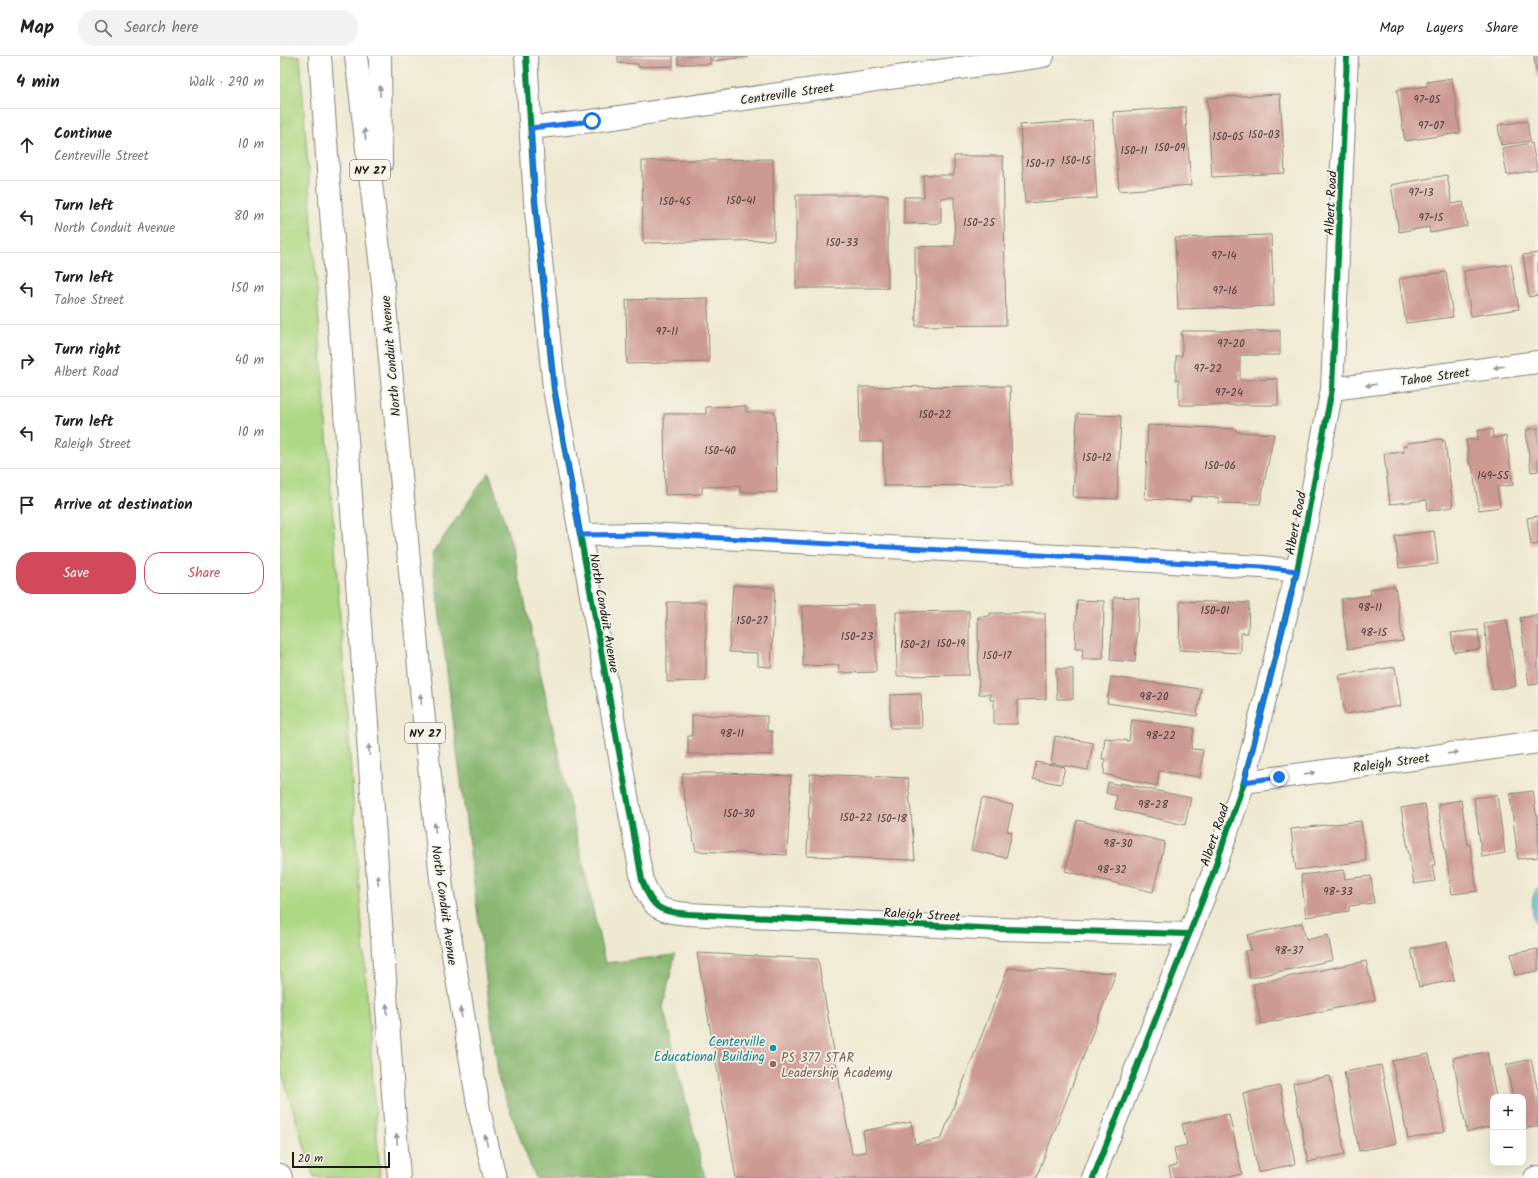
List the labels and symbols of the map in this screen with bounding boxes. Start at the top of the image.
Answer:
street label: Centreville Street [739,77,837,111]
one-way arrow [377,84,383,97]
house number: 97-05 [1414,91,1442,109]
route start [583,112,601,130]
house number: 97-07 [1418,117,1445,135]
house number: 150-03 [1248,126,1280,144]
one-way arrow [362,128,369,140]
house number: 150-05 [1212,128,1245,146]
house number: 150-09 [1155,139,1186,157]
house number: 150-11 [1121,142,1147,160]
house number: 150-15 [1061,152,1092,170]
house number: 150-17 [1026,155,1055,173]
road number: NY 27 [350,160,390,180]
street label: Albert Road [1319,170,1344,236]
house number: 97-13 [1408,184,1434,202]
house number: 150-41 [726,192,756,210]
house number: 150-45 [659,193,692,211]
house number: 97-15 [1419,209,1445,227]
house number: 150-25 [963,214,996,232]
house number: 150-33 [826,234,858,252]
house number: 97-14 [1211,247,1237,265]
house number: 97-16 [1212,282,1238,300]
street label: North Conduit Avenue [376,294,407,417]
house number: 97-11 [656,323,678,341]
house number: 97-20 [1217,335,1245,353]
house number: 97-22 [1194,360,1222,378]
street label: Tahoe Street [1399,362,1472,393]
one-way arrow [1493,364,1505,370]
one-way arrow [1365,382,1377,388]
house number: 97-24 [1215,384,1243,402]
house number: 150-22 [919,406,951,424]
house number: 150-40 [704,442,736,460]
house number: 150-12 [1082,449,1112,467]
house number: 150-06 [1204,457,1236,475]
house number: 149-55 [1477,467,1510,485]
street label: Albert Road [1280,489,1313,557]
street label: North Conduit Avenue [583,552,624,675]
house number: 98-11 [1358,599,1382,617]
house number: 150-01 [1201,602,1229,620]
house number: 150-27 [736,612,769,630]
house number: 98-15 [1361,624,1388,642]
house number: 150-23 [841,628,873,646]
house number: 150-19 [937,635,966,653]
house number: 150-21 [900,636,930,654]
house number: 150-17 [983,647,1012,665]
house number: 98-20 [1140,688,1169,706]
one-way arrow [418,693,425,705]
road number: NY 27 [405,723,445,743]
house number: 98-11 [720,725,744,743]
house number: 98-22 [1146,727,1176,745]
one-way arrow [366,744,373,756]
street label: Raleigh Street [1352,748,1432,779]
one-way arrow [1447,750,1459,756]
route end [1270,768,1288,786]
one-way arrow [1304,770,1317,776]
house number: 98-28 [1138,796,1168,814]
street label: Albert Road [1195,801,1236,869]
house number: 150-30 [723,805,755,823]
house number: 150-22 [840,809,872,827]
house number: 150-18 [877,810,907,828]
one-way arrow [432,822,438,834]
house number: 98-30 [1104,835,1133,853]
street label: North Conduit Avenue [425,844,462,967]
house number: 98-32 [1097,861,1127,879]
one-way arrow [375,874,382,886]
house number: 98-33 [1323,883,1353,901]
street label: Raleigh Street [883,903,962,928]
house number: 98-37 [1275,942,1304,960]
one-way arrow [384,1003,391,1015]
one-way arrow [458,1006,464,1019]
place label: Centerville Educational Building [654,1032,765,1068]
marker: Centerville Educational Building [768,1043,778,1053]
place label: PS 377 STAR Leadership Academy [781,1048,893,1084]
marker: PS 377 STAR Leadership Academy [768,1059,778,1069]
one-way arrow [393,1133,400,1145]
one-way arrow [483,1134,489,1146]
scale bar [292,1150,390,1169]

